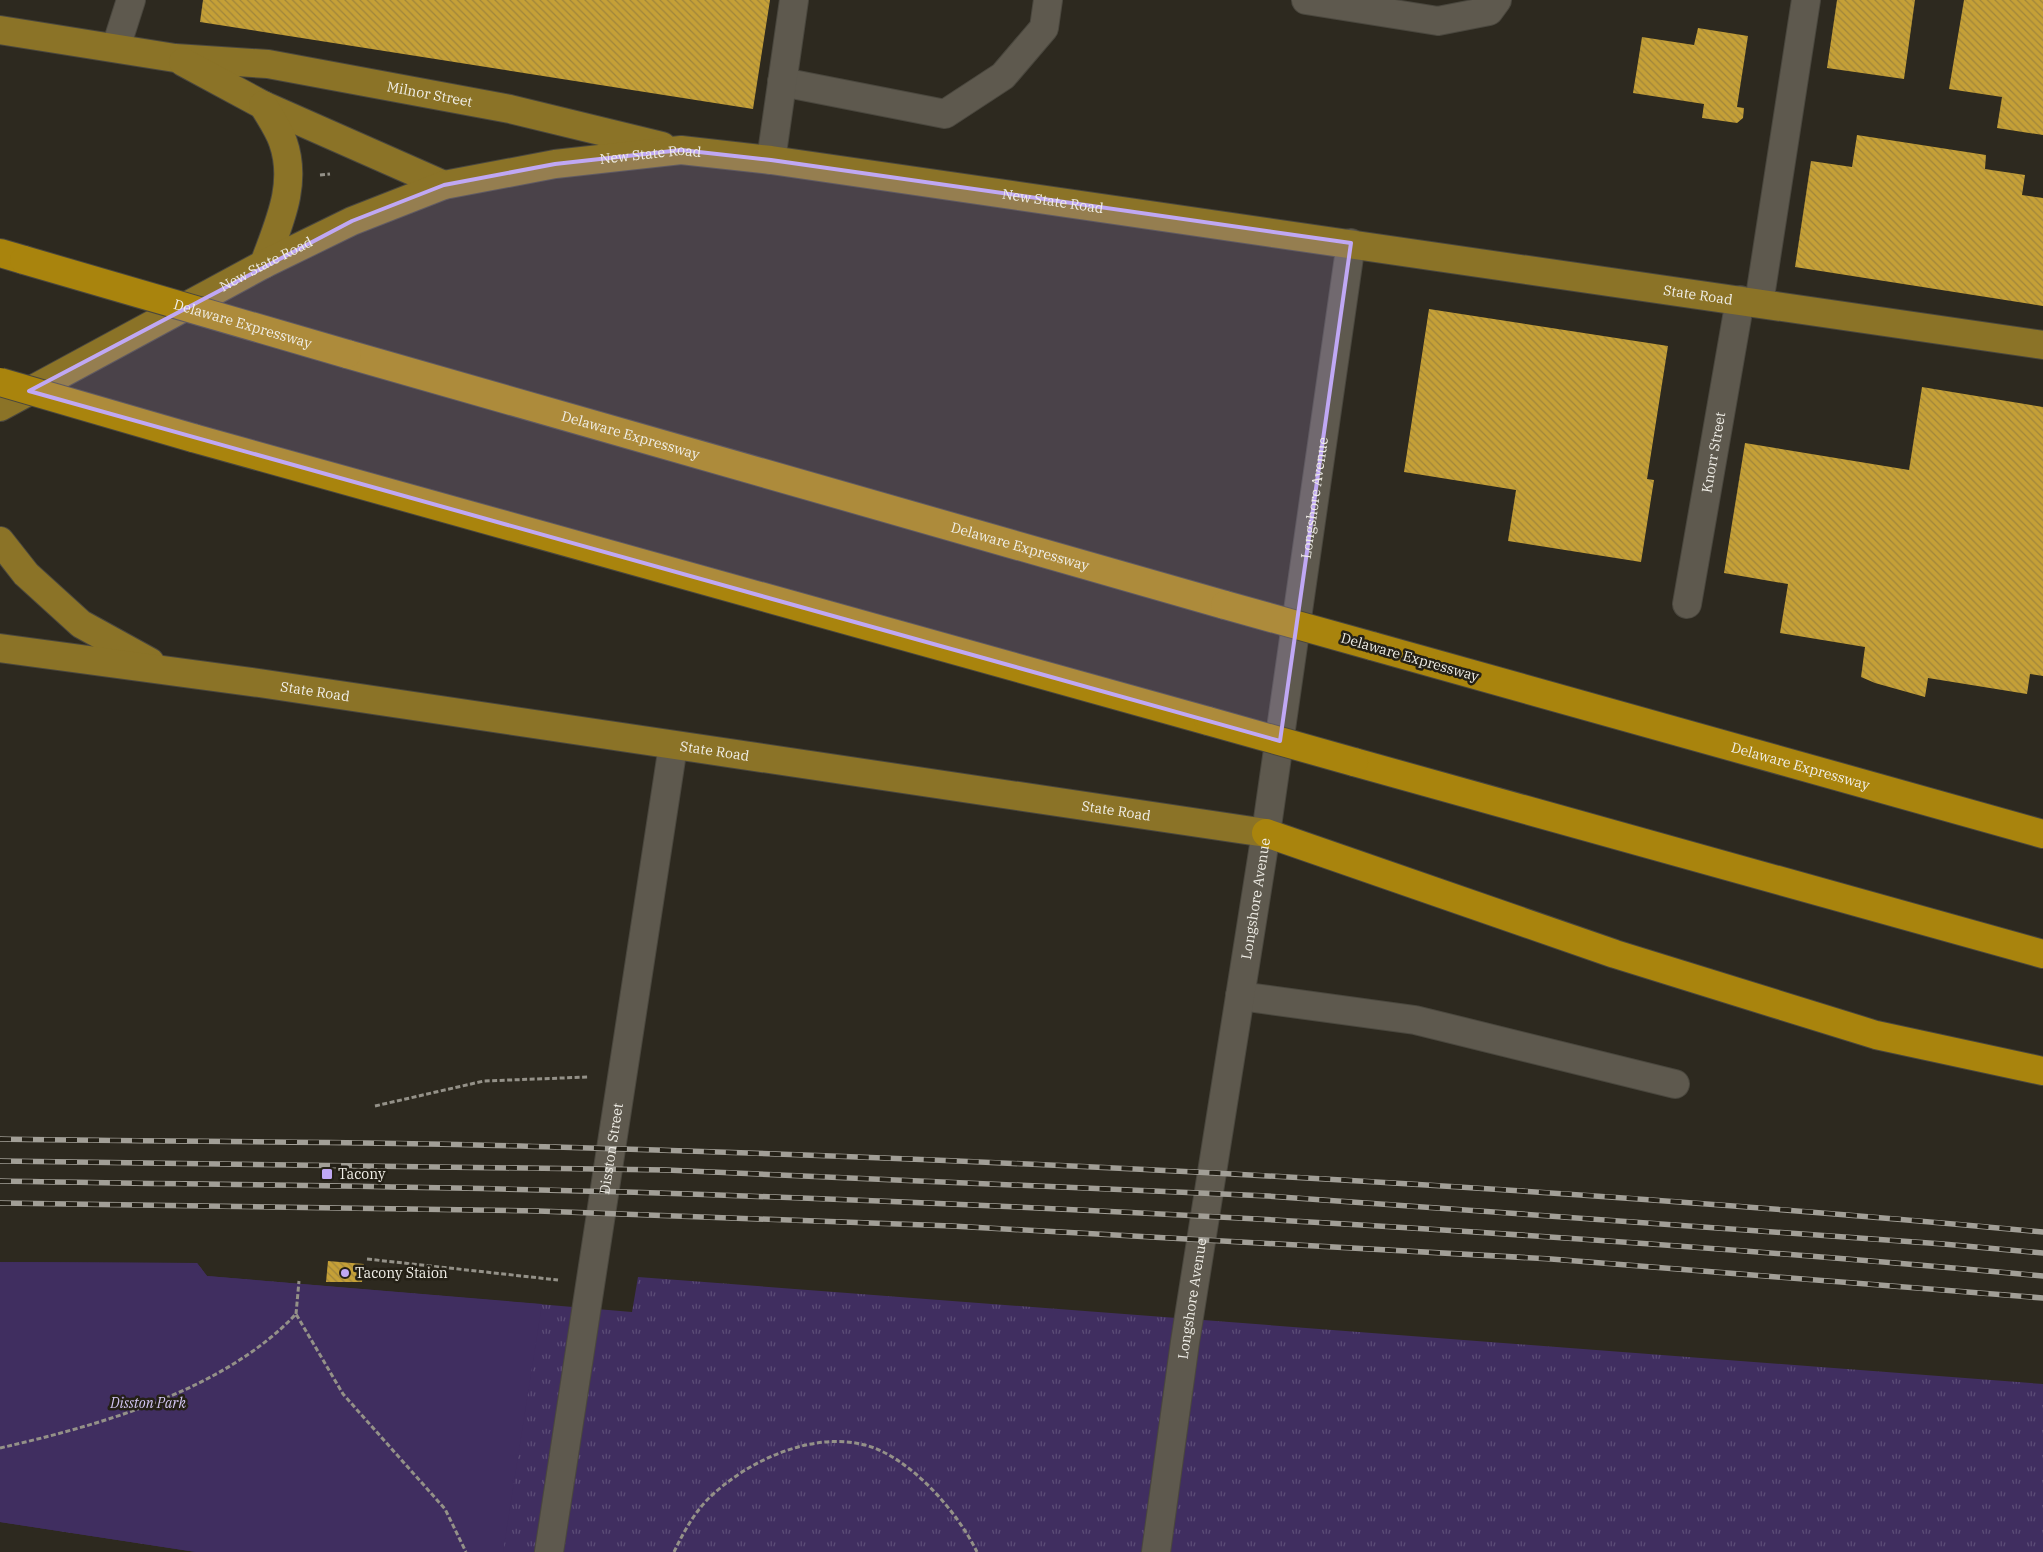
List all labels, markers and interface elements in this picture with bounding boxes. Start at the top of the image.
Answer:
street label: Milnor Street [386,77,474,111]
street label: New State Road [599,141,703,168]
street label: New State Road [1001,185,1105,217]
street label: New State Road [216,232,316,295]
street label: State Road [1662,281,1734,309]
street label: Delaware Expressway [172,295,315,352]
street label: Delaware Expressway [559,407,702,464]
street label: Knorr Street [1698,410,1729,494]
street label: Longshore Avenue [1297,436,1332,560]
street label: Delaware Expressway [949,518,1092,575]
street label: Delaware Expressway [1339,629,1482,685]
street label: State Road [279,677,351,705]
street label: State Road [679,737,751,765]
street label: Delaware Expressway [1729,738,1872,794]
street label: State Road [1080,797,1153,825]
street label: Longshore Avenue [1237,837,1274,960]
street label: Disston Street [595,1102,627,1196]
place label: Tacony [338,1165,386,1183]
marker: Tacony [320,1167,334,1181]
street label: Longshore Avenue [1174,1237,1210,1360]
place label: Tacony Staion [355,1264,448,1282]
marker: Tacony Staion [339,1267,351,1279]
park label: Disston Park [109,1394,186,1412]

